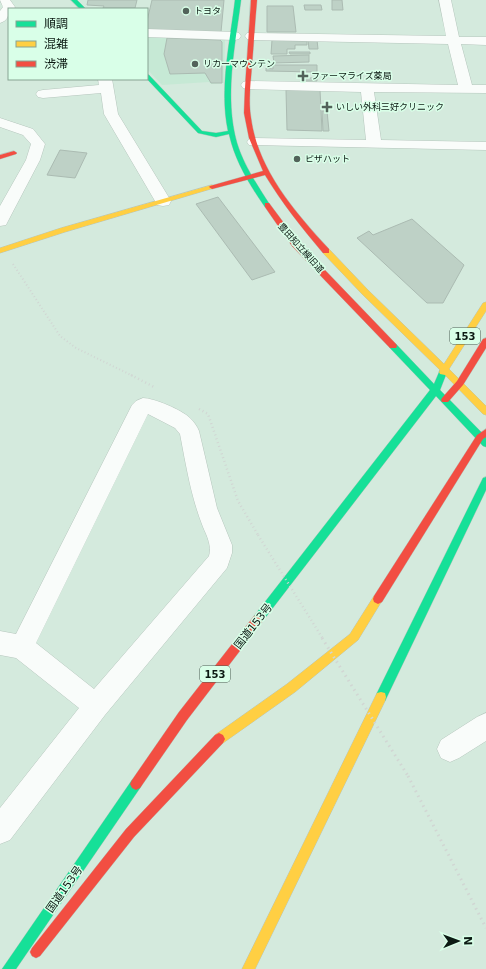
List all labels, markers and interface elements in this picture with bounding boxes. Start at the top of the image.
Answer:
marker: トヨタ [181,6,191,16]
place label: トヨタ [194,6,221,16]
legend [8,8,148,80]
text: 順調 [44,17,68,31]
text: 混雑 [44,37,68,51]
text: 渋滞 [44,57,68,71]
marker: リカーマウンテン [190,59,200,69]
place label: リカーマウンテン [203,59,275,69]
marker: ファーマライズ薬局 [298,71,308,81]
place label: ファーマライズ薬局 [311,71,392,81]
marker: いしい外科三好クリニック [321,101,333,113]
place label: いしい外科三好クリニック [336,102,444,112]
marker: ピザハット [292,154,302,164]
place label: ピザハット [305,154,350,164]
street label: 豊田知立線旧道 [276,221,326,275]
road number: 153 [450,328,480,344]
street label: 国道153号 [232,601,275,652]
road number: 153 [200,666,230,682]
street label: 国道153号 [44,863,85,915]
north arrow [438,921,478,961]
text: N [461,936,474,946]

